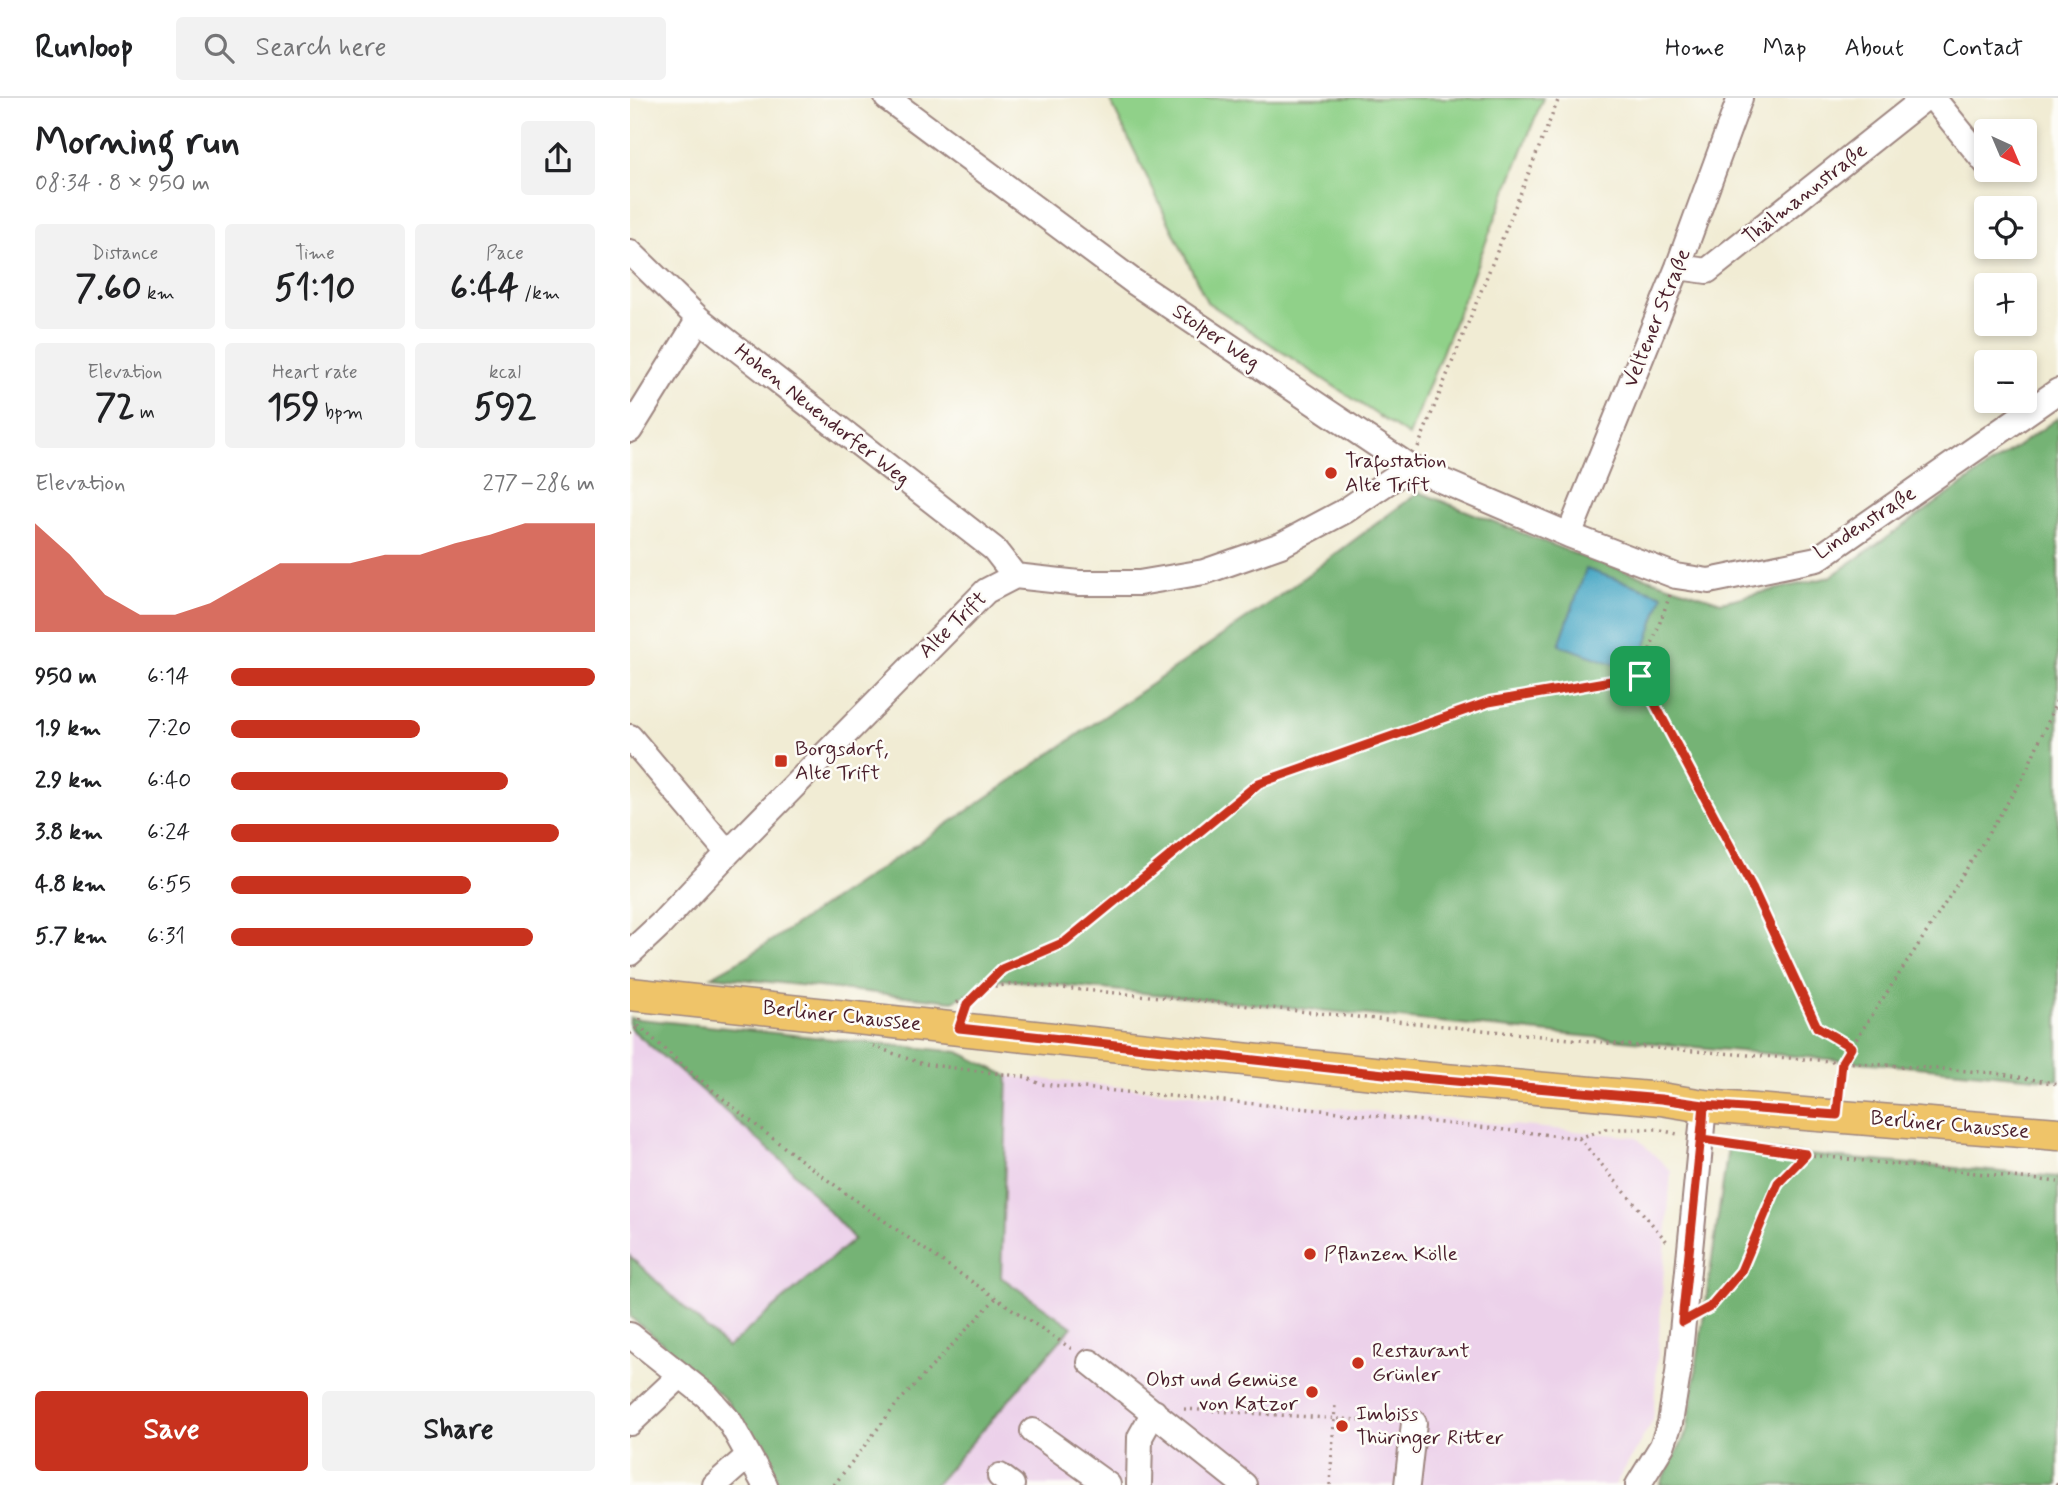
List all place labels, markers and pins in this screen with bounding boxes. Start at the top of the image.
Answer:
place label: Trafostation Alte Trift [1345,447,1447,499]
marker: Trafostation Alte Trift [1323,465,1339,481]
pin [1610,646,1670,706]
place label: Borgsdorf, Alte Trift [795,735,889,787]
marker: Borgsdorf, Alte Trift [773,753,789,769]
place label: Pflanzen Kölle [1324,1240,1458,1268]
marker: Pflanzen Kölle [1302,1246,1318,1262]
place label: Restaurant Grünler [1372,1337,1470,1389]
marker: Restaurant Grünler [1350,1355,1366,1371]
place label: Obst und Gemüse von Katzor [1146,1366,1298,1418]
marker: Obst und Gemüse von Katzor [1304,1384,1320,1400]
place label: Imbiss Thüringer Ritter [1356,1400,1504,1453]
marker: Imbiss Thüringer Ritter [1334,1418,1350,1434]

